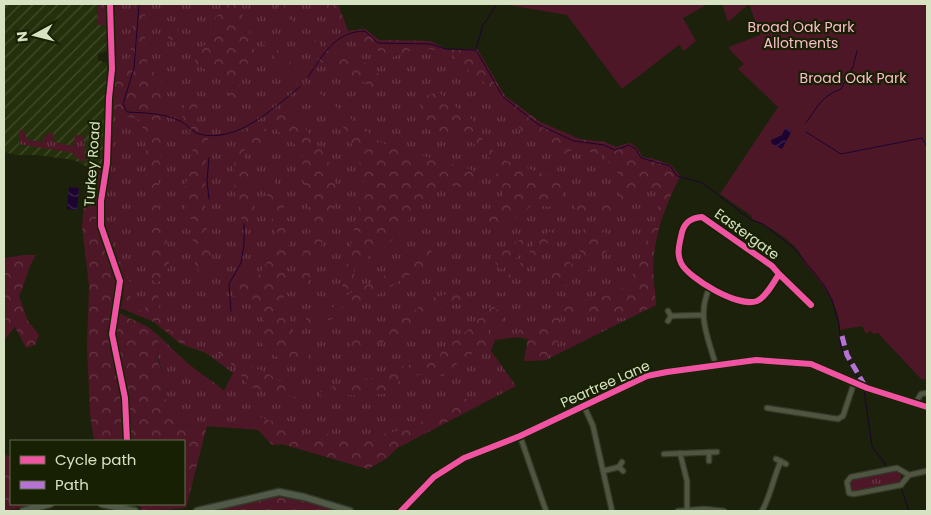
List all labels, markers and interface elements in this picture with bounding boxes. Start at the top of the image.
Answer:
north arrow [10,10,60,60]
park label: Broad Oak Park Allotments [748,17,855,53]
text: N [12,30,33,43]
park label: Broad Oak Park [800,68,907,88]
street label: Turkey Road [79,121,105,207]
street label: Eastergate [711,204,784,265]
street label: Peartree Lane [557,355,653,413]
legend [10,440,185,505]
text: Cycle path [55,449,136,470]
text: Path [55,474,89,495]

